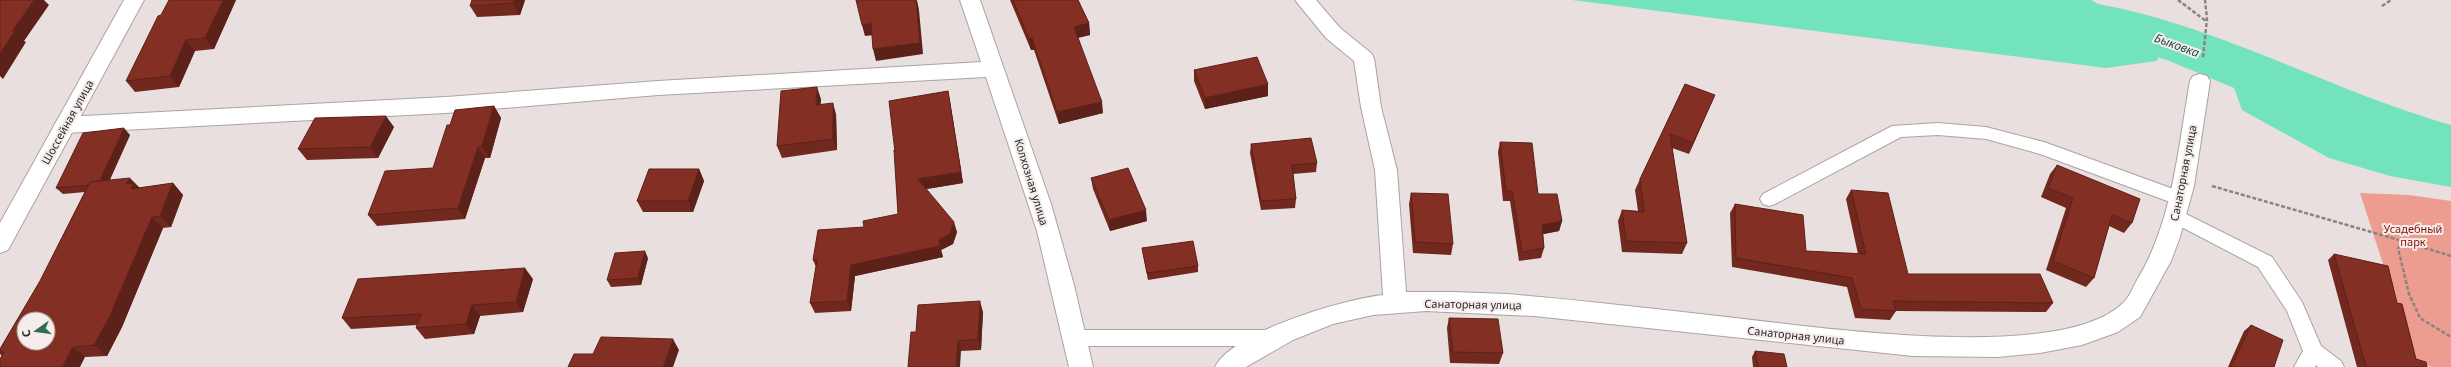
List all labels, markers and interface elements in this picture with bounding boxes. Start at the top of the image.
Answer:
water label: Быковка [2152,29,2202,61]
street label: Шоссейная улица [37,77,97,167]
street label: Санаторная улица [2166,124,2200,222]
street label: Колхозная улица [1012,137,1052,227]
park label: Усадебный парк [2384,221,2442,249]
street label: Санаторная улица [1424,296,1522,312]
north arrow [16,311,56,351]
street label: Санаторная улица [1747,322,1845,348]
text: С [18,328,34,339]

